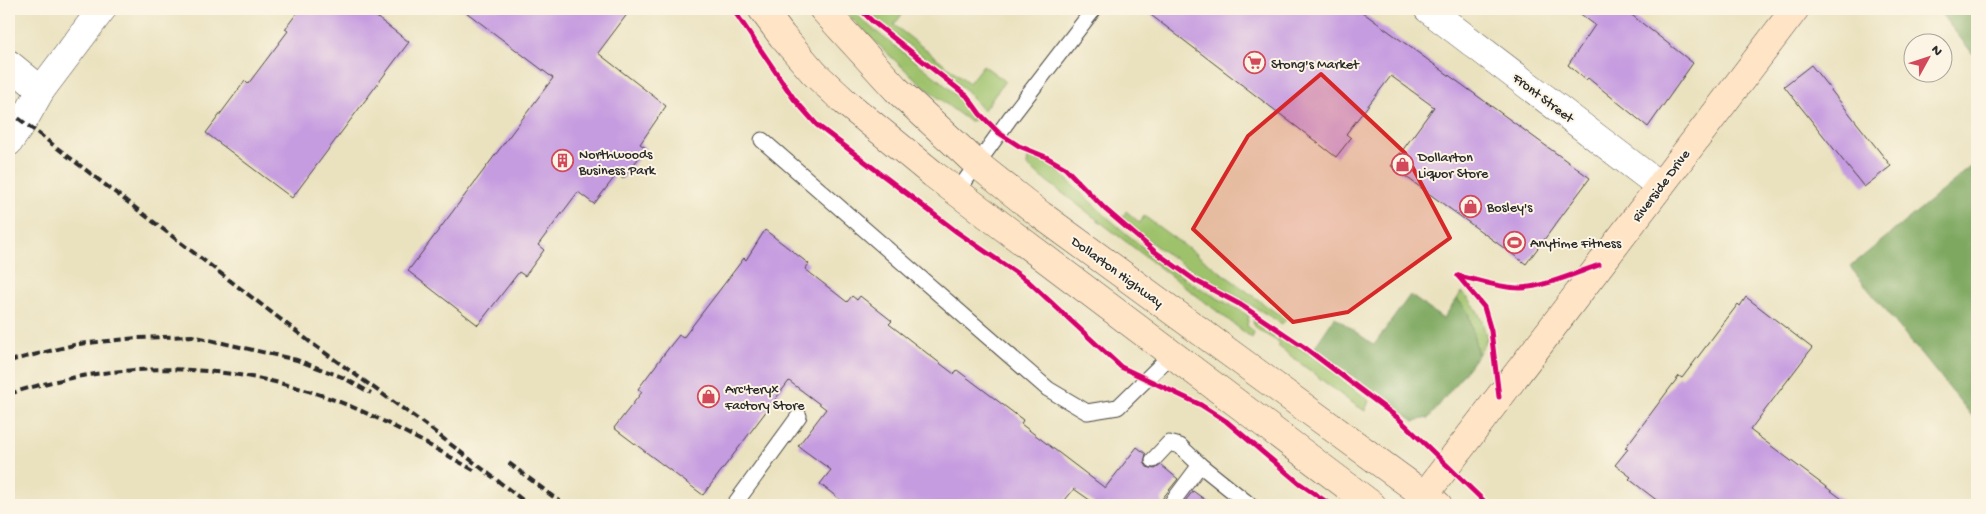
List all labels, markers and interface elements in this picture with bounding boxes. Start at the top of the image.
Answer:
north arrow [1904,32,1954,82]
text: N [1927,42,1945,60]
supermarket icon: Stong's Market [1243,51,1267,75]
place label: Stong's Market [1271,57,1360,74]
street label: Front Street [1508,70,1578,128]
street label: Riverside Drive [1629,146,1695,226]
place label: Northwoods Business Park [578,147,657,180]
building icon: Northwoods Business Park [551,149,575,173]
place label: Dollarton Liquor Store [1417,150,1489,183]
shop icon: Dollarton Liquor Store [1390,152,1414,176]
shop icon: Bosley's [1459,194,1483,218]
place label: Bosley's [1486,200,1533,217]
sports icon: Anytime Fitness [1502,230,1526,254]
street label: Dollarton Highway [1066,233,1166,312]
place label: Anytime Fitness [1530,236,1622,253]
place label: Arc'teryx Factory Store [724,382,805,415]
shop icon: Arc'teryx Factory Store [697,384,721,408]

